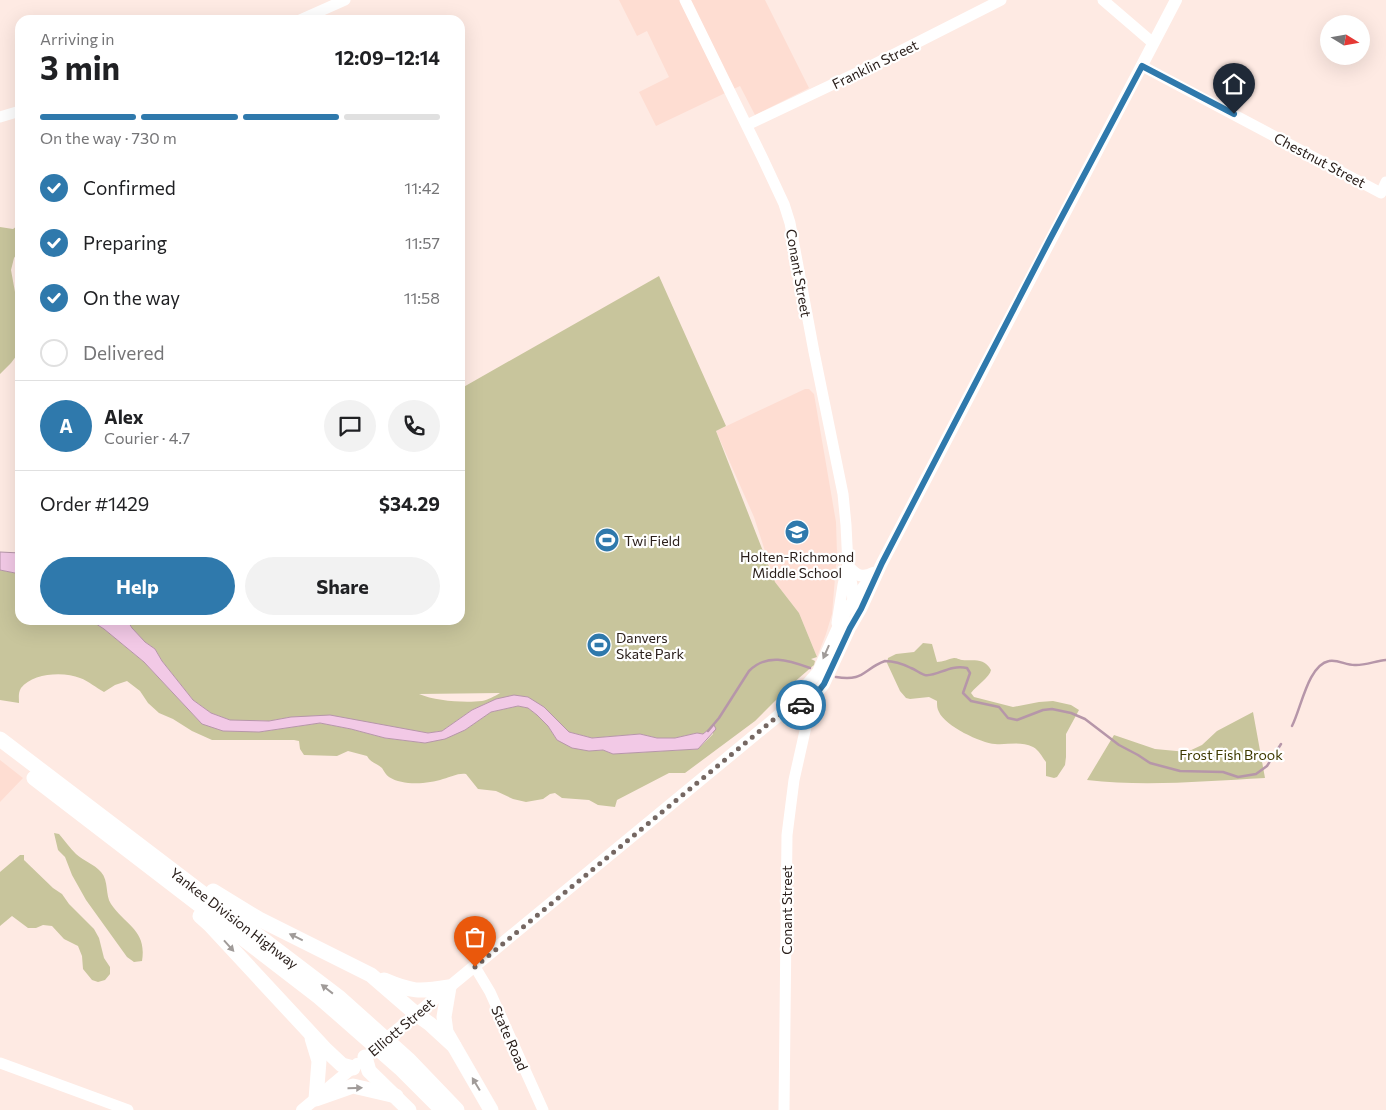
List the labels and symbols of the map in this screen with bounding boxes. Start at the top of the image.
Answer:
north arrow [1320,15,1370,65]
street label: Franklin Street [829,36,921,92]
pin [1213,63,1255,114]
street label: Chestnut Street [1271,129,1369,191]
street label: Conant Street [783,228,815,319]
school or university icon: Holten-Richmond Middle School [784,519,810,545]
sports icon: Twi Field [594,527,620,553]
place label: Twi Field [624,532,680,549]
place label: Holten-Richmond Middle School [740,548,854,581]
place label: Danvers Skate Park [616,629,685,662]
sports icon: Danvers Skate Park [586,632,612,658]
one-way arrow [822,645,830,659]
courier [776,680,826,730]
park label: Frost Fish Brook [1179,746,1283,763]
street label: Yankee Division Highway [167,864,302,972]
street label: Conant Street [778,865,795,955]
pin [454,916,496,967]
one-way arrow [289,933,303,941]
one-way arrow [224,940,235,953]
one-way arrow [321,983,334,994]
street label: Elliott Street [365,994,438,1060]
street label: State Road [488,1003,532,1073]
one-way arrow [472,1078,481,1091]
one-way arrow [348,1083,364,1091]

